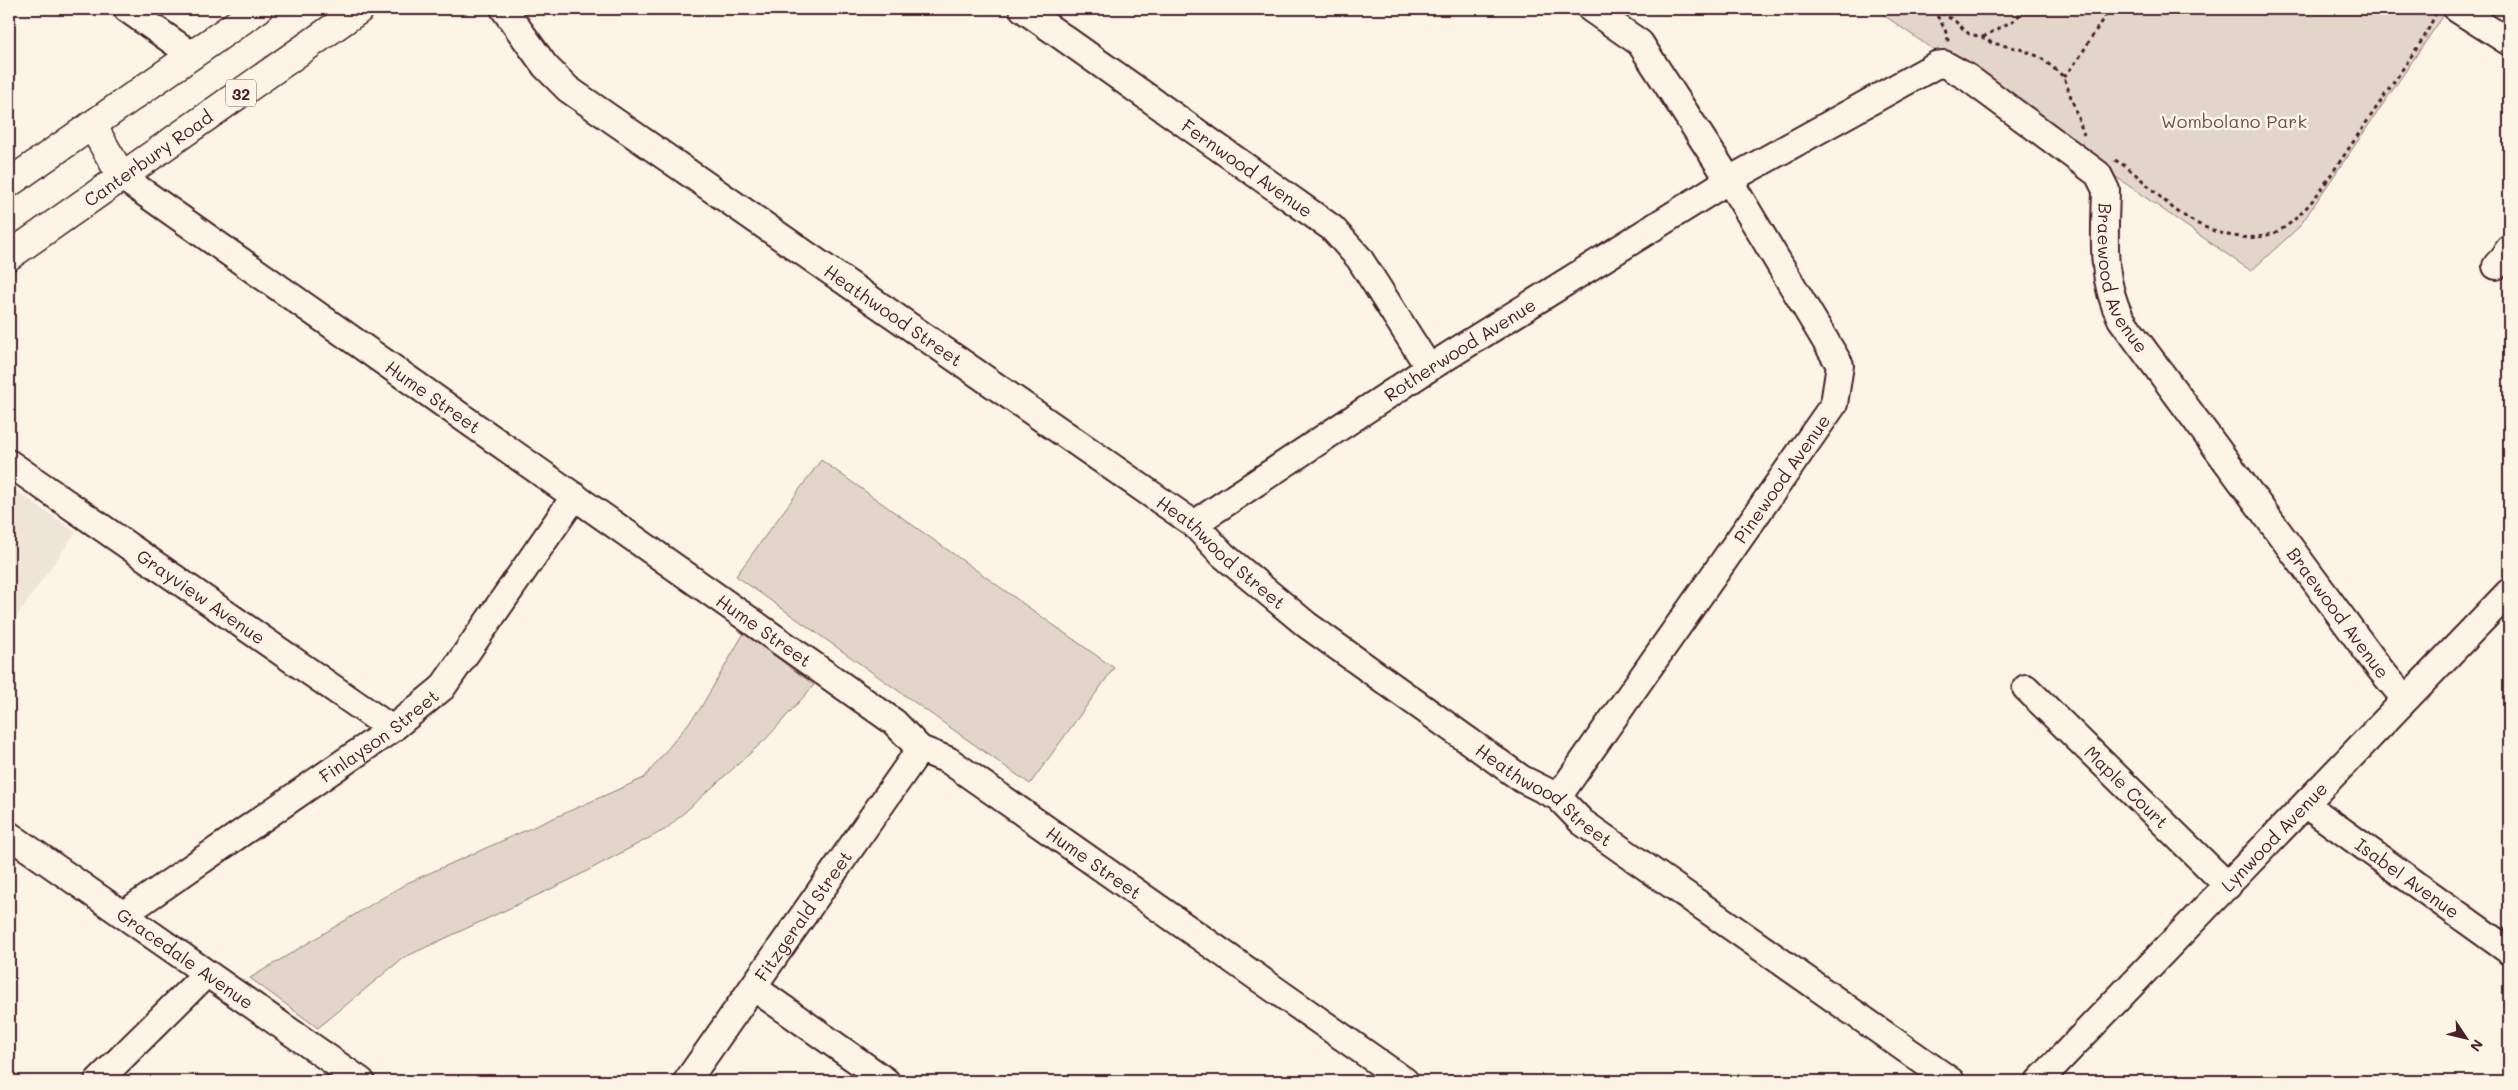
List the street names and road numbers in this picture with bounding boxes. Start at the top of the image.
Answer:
road number: 32 [226,80,256,106]
street label: Canterbury Road [79,104,217,212]
street label: Fernwood Avenue [1177,113,1318,223]
street label: Braewood Avenue [2093,203,2154,358]
street label: Heathwood Street [820,259,967,372]
street label: Rotherwood Avenue [1379,292,1540,407]
street label: Hume Street [381,355,486,439]
street label: Pinewood Avenue [1728,409,1835,548]
street label: Heathwood Street [1152,490,1291,614]
street label: Braewood Avenue [2282,542,2395,683]
street label: Grayview Avenue [132,543,270,649]
street label: Hume Street [712,588,817,672]
street label: Finlayson Street [314,684,444,788]
street label: Heathwood Street [1471,738,1617,852]
street label: Maple Court [2080,740,2174,833]
street label: Lynwood Avenue [2215,776,2332,897]
street label: Hume Street [1042,821,1146,904]
street label: Isabel Avenue [2350,832,2464,924]
street label: Fitzgerald Street [749,846,857,986]
street label: Gracedale Avenue [112,902,258,1014]

